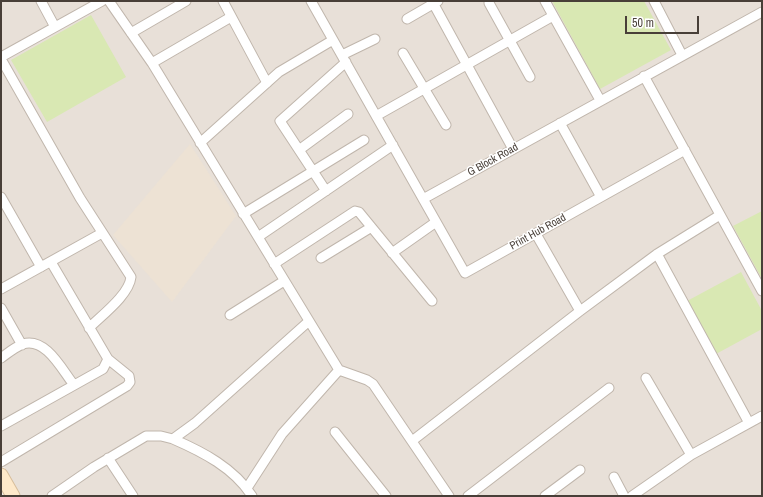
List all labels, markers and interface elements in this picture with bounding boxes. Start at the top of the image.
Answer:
scale bar [627,8,701,34]
text: 50 m [632,15,654,31]
street label: G Block Road [465,141,521,179]
street label: Print Hub Road [508,211,568,253]

